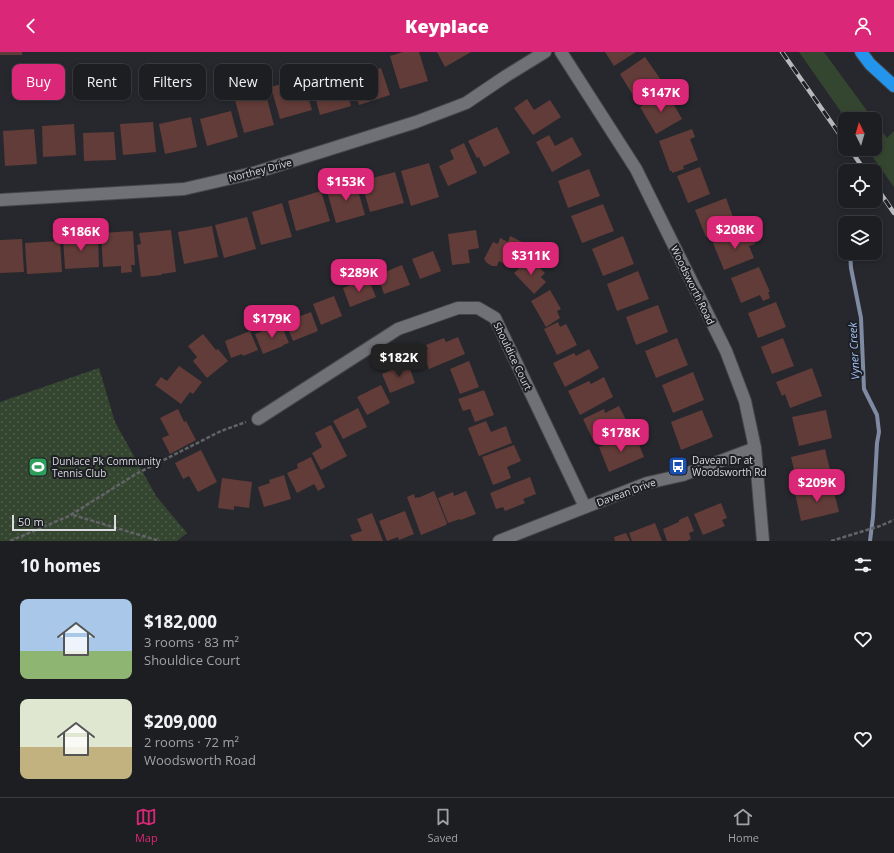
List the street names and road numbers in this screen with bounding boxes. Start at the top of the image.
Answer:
street label: Northey Drive [227,155,294,185]
street label: Woodsworth Road [668,243,718,327]
street label: Shouldice Court [490,320,536,393]
street label: Davean Drive [594,475,658,509]

